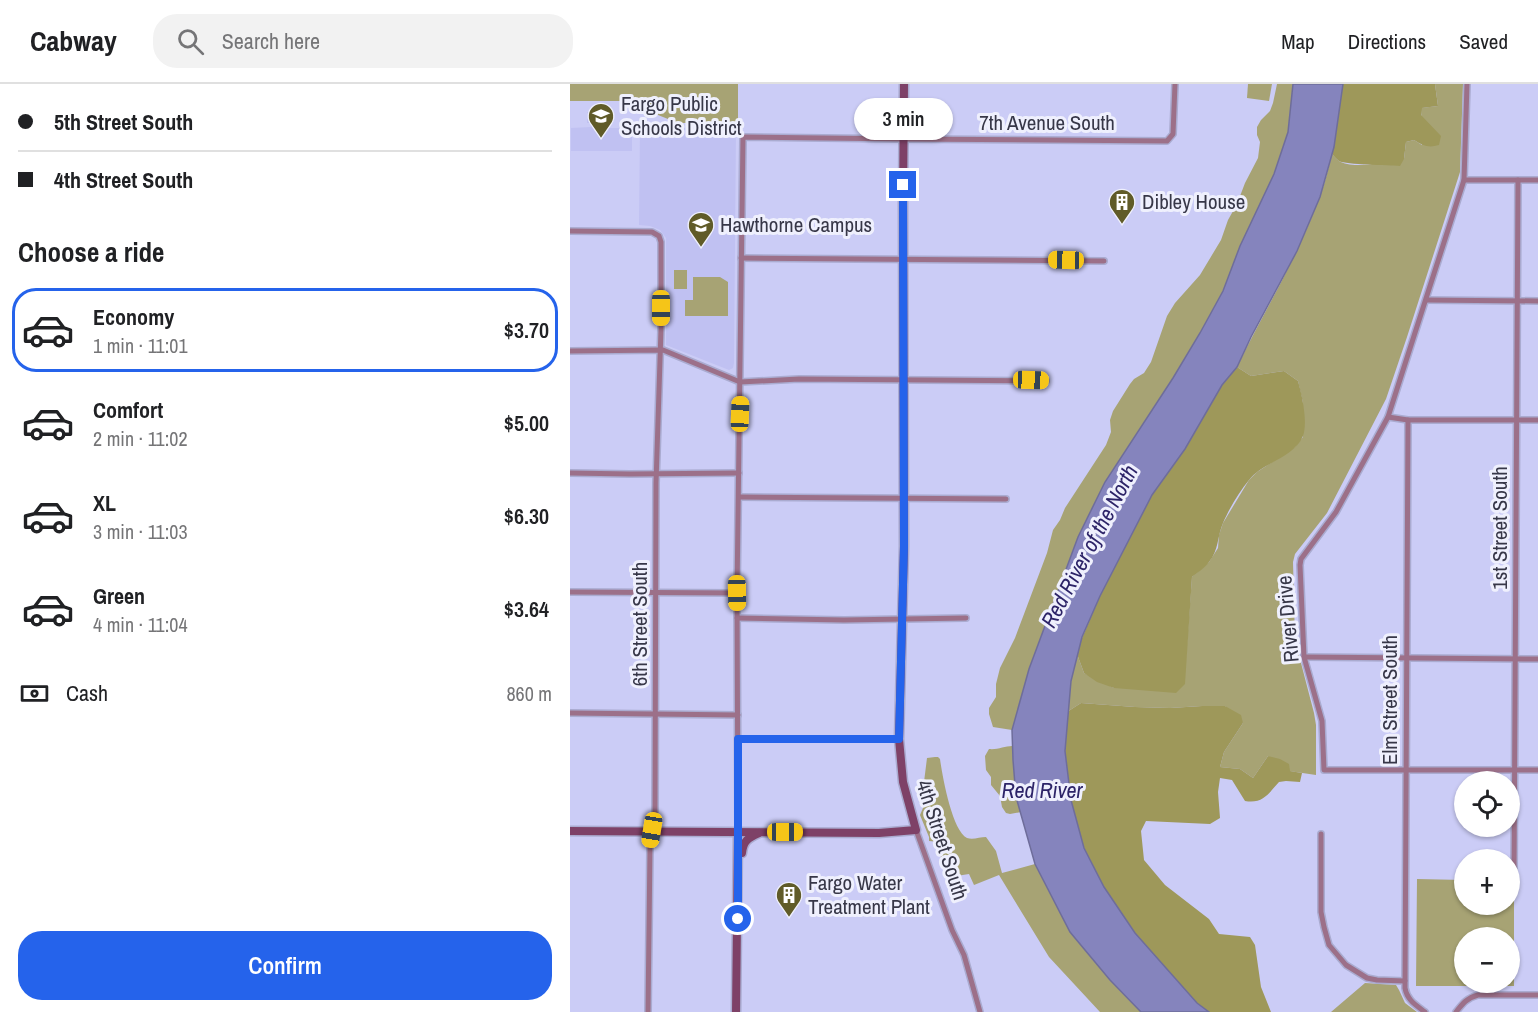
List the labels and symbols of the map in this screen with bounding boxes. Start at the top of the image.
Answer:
place label: Fargo Public Schools District [621,89,742,142]
callout: 3 min [854,98,952,140]
school or university icon: Fargo Public Schools District [586,101,616,139]
street label: 7th Avenue South [979,108,1115,137]
route end [889,171,916,198]
building icon: Dibley House [1107,187,1137,225]
place label: Dibley House [1142,187,1245,216]
school or university icon: Hawthorne Campus [686,210,716,248]
place label: Hawthorne Campus [720,210,872,239]
car [1048,251,1084,269]
car [652,290,670,326]
car [1013,370,1049,390]
car [730,396,750,432]
water label: Red River of the North [1033,459,1145,633]
street label: 1st Street South [1485,466,1514,590]
street label: 6th Street South [625,562,654,686]
street label: River Drive [1269,574,1306,664]
car [728,575,746,611]
street label: Elm Street South [1375,635,1404,765]
water label: Red River [1001,775,1084,805]
street label: 4th Street South [909,776,975,904]
car [640,811,664,849]
car [767,823,803,841]
place label: Fargo Water Treatment Plant [808,868,930,921]
building icon: Fargo Water Treatment Plant [774,880,804,918]
route start [724,905,751,932]

